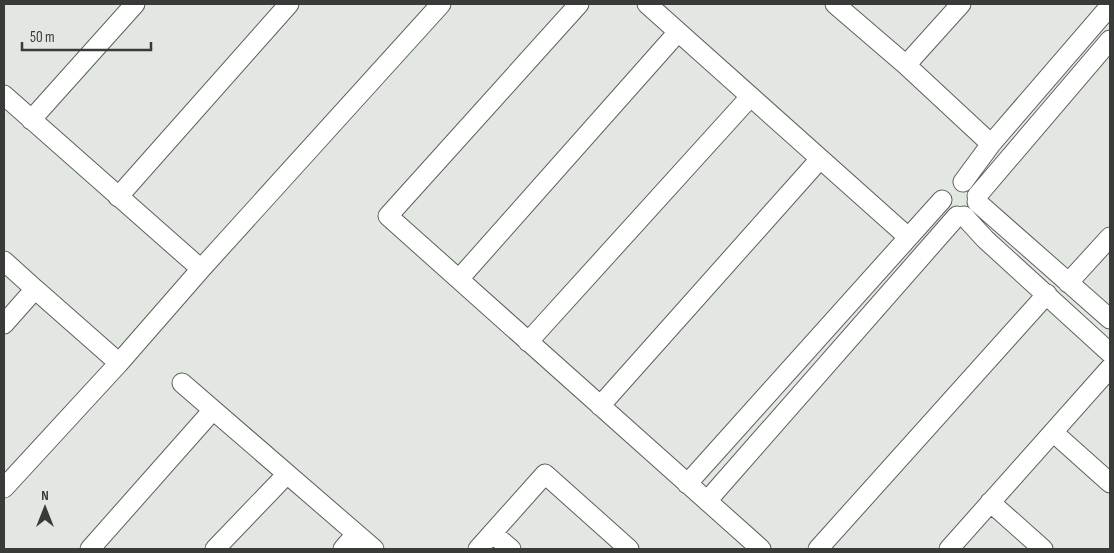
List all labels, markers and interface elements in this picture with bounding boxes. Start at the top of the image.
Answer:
scale bar [22,20,151,52]
text: 50 m [30,28,55,47]
north arrow [20,483,70,533]
text: N [41,487,49,504]

